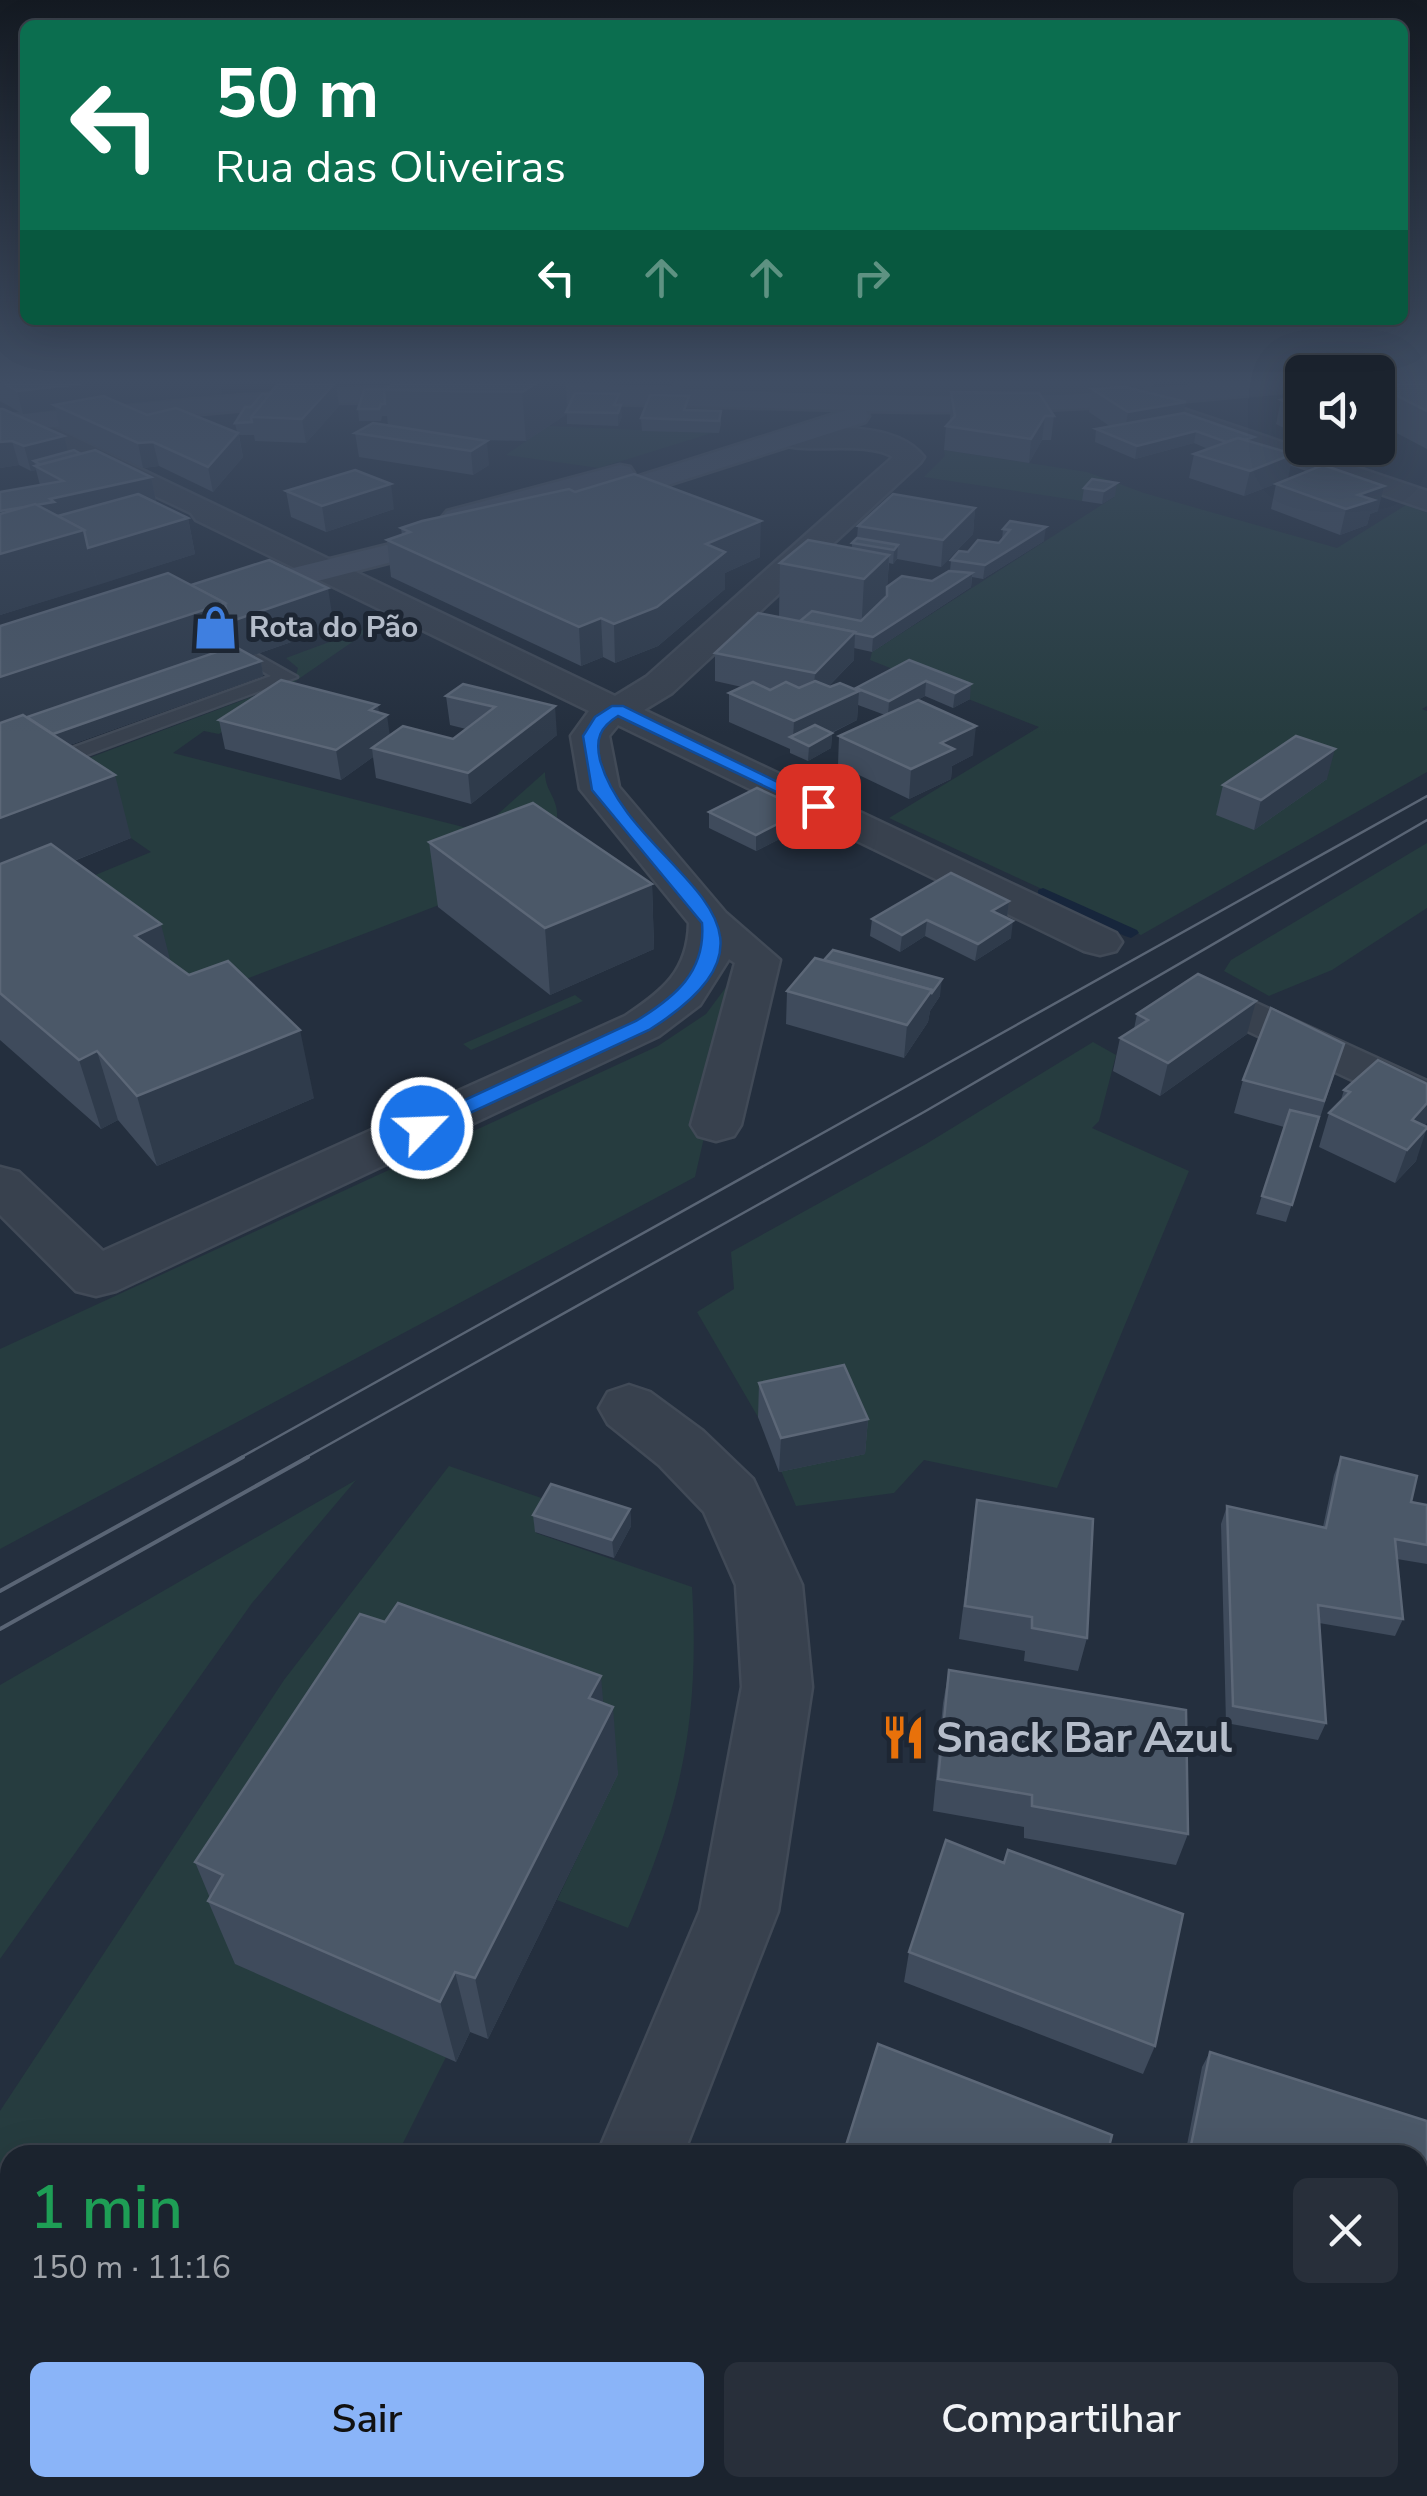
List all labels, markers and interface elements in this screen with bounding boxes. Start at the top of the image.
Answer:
text: 50 m [215,46,379,142]
icon: left [50,60,180,190]
text: Rua das Oliveiras [215,137,566,198]
icon: left [529,250,584,305]
icon: ahead [634,250,689,305]
icon: ahead [739,250,794,305]
icon: right [844,250,899,305]
map controls [1285,355,1395,465]
button: sound [1285,355,1395,465]
shop icon: Rota do Pão [192,603,240,651]
place label: Rota do Pão [249,607,418,648]
pin [776,764,861,849]
icon: arrive [791,779,846,834]
position arrow [370,1076,474,1180]
place label: Snack Bar Azul [936,1710,1232,1767]
restaurant icon: Snack Bar Azul [879,1714,927,1762]
text: 1 min [30,2167,183,2249]
button: close [1293,2178,1398,2283]
text: 150 m · 11:16 [30,2246,231,2289]
button: Sair [30,2362,704,2477]
button: Compartilhar [724,2362,1398,2477]

